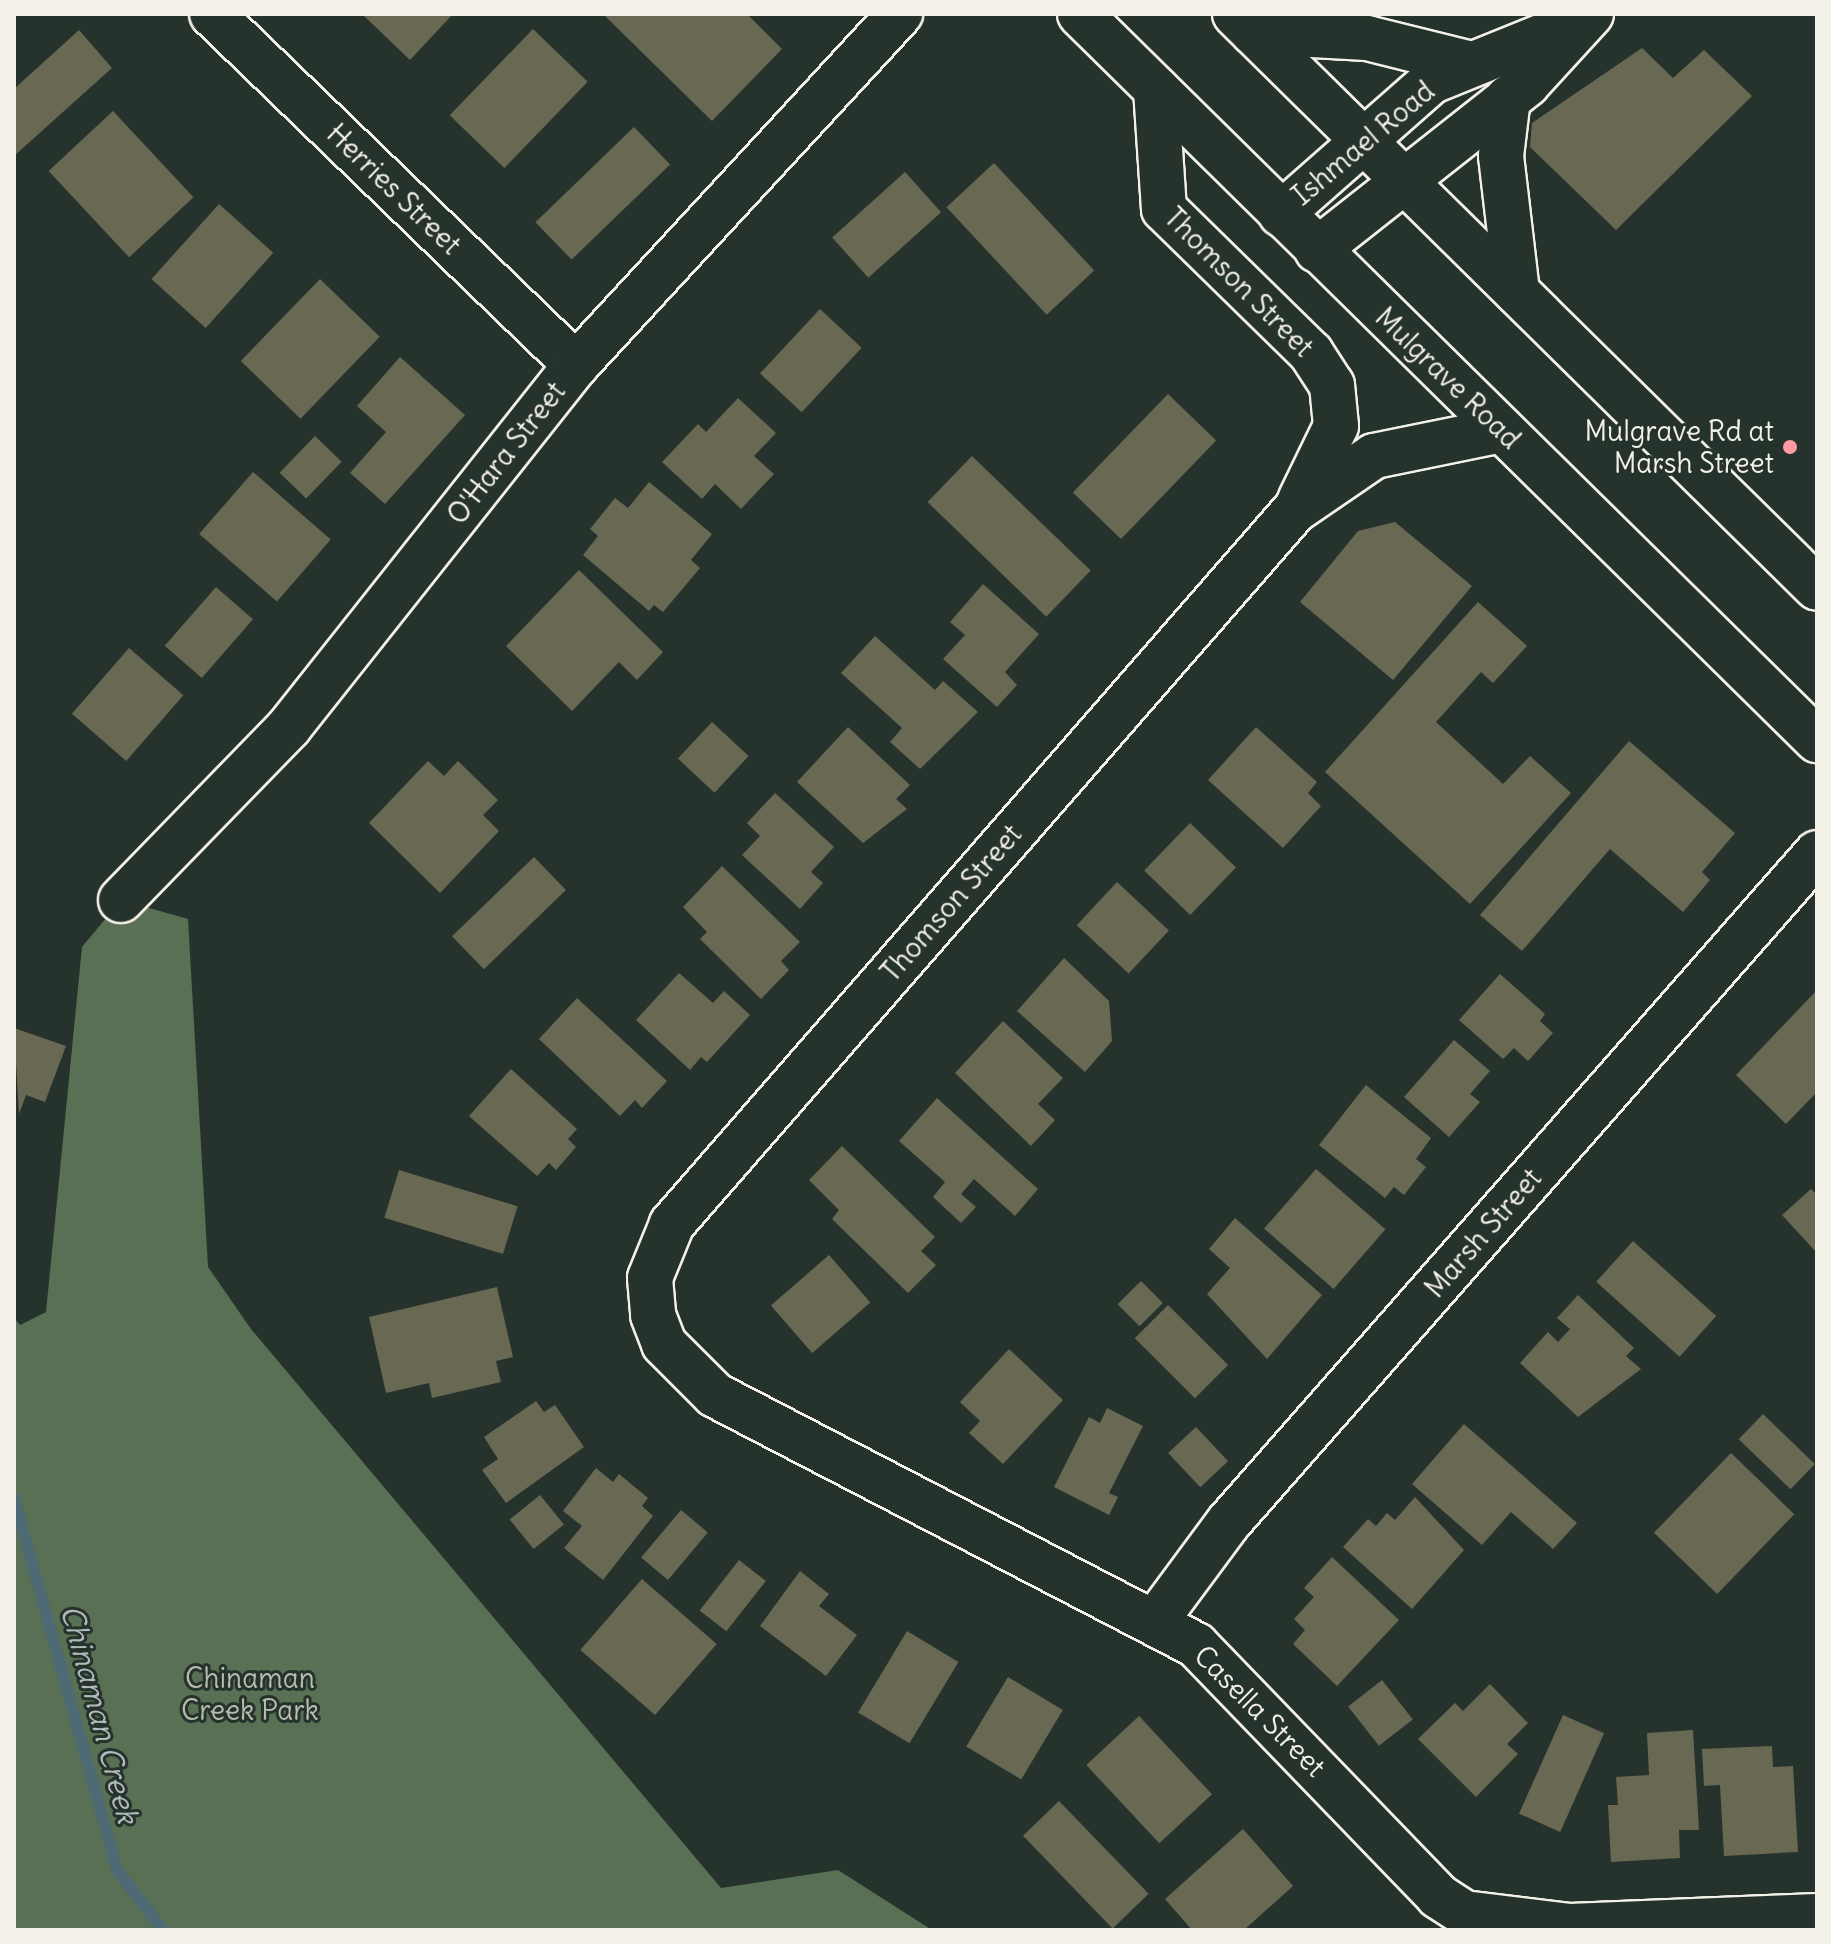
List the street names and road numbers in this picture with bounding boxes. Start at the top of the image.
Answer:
street label: Ishmael Road [1285,74,1441,212]
street label: Herries Street [320,117,468,261]
street label: Thomson Street [1157,200,1321,364]
street label: Mulgrave Road [1368,300,1528,456]
street label: O'Hara Street [440,375,572,531]
street label: Thomson Street [874,818,1028,988]
street label: Marsh Street [1418,1162,1548,1304]
street label: Casella Street [1187,1638,1333,1784]

